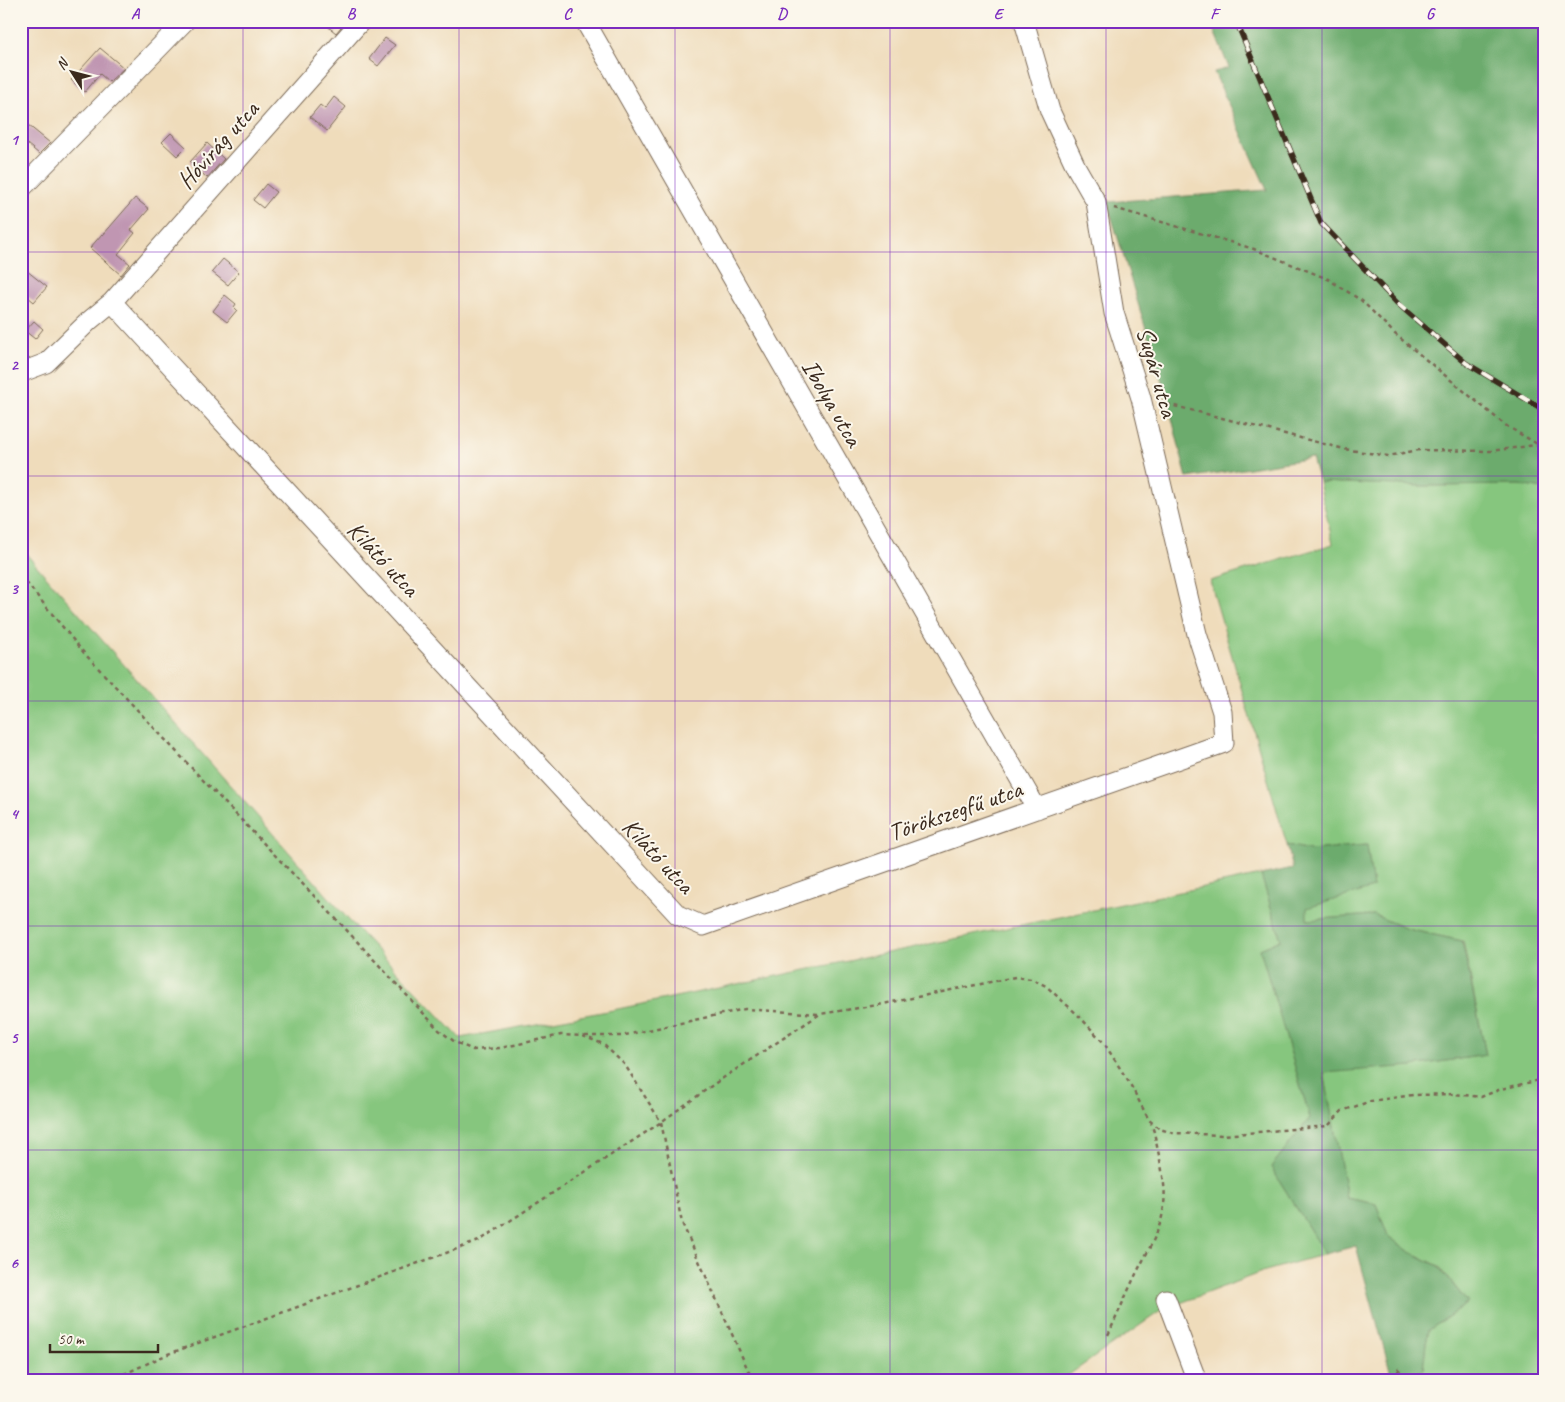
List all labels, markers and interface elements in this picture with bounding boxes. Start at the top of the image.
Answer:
text: A [131,4,141,24]
text: B [347,4,357,24]
text: C [563,4,573,24]
text: D [777,4,788,24]
text: E [994,4,1005,24]
text: F [1210,4,1221,24]
text: G [1426,4,1436,24]
north arrow [48,48,98,98]
text: N [52,54,73,73]
street label: Hóvirág utca [170,93,267,196]
text: 1 [10,130,19,150]
street label: Sugár utca [1129,323,1186,423]
street label: Ibolya utca [794,353,871,454]
text: 2 [10,355,19,375]
street label: Kilátó utca [340,514,427,605]
text: 3 [10,579,19,599]
street label: Törökszegfű utca [884,773,1028,849]
text: 4 [10,804,19,824]
street label: Kilátó utca [615,811,702,902]
text: 5 [11,1028,20,1048]
text: 6 [10,1253,19,1273]
scale bar [50,1322,158,1354]
text: 50 m [58,1330,85,1349]

